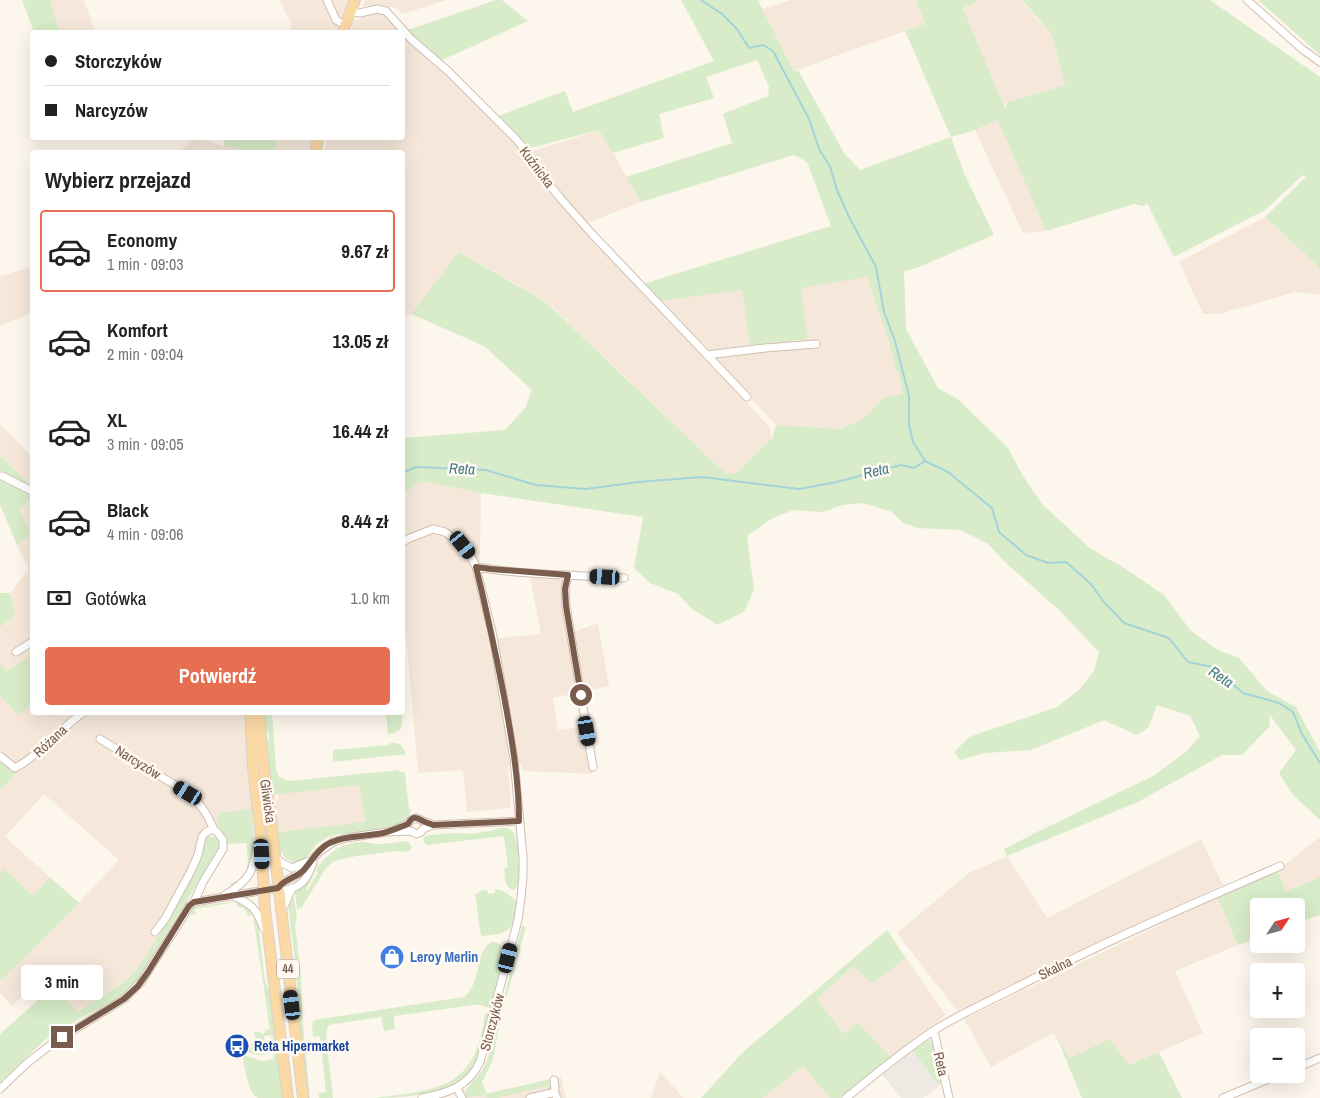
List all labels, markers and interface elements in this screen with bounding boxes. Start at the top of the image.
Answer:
text: Storczyków [75,48,162,74]
text: Narcyzów [75,97,148,123]
street label: Kuźnicka [516,143,559,192]
text: Wybierz przejazd [45,165,191,195]
text: Economy [107,227,177,253]
icon: car [47,229,92,274]
text: 9.67 zł [341,238,388,264]
text: 1 min · 09:03 [107,253,184,275]
text: Komfort [107,317,168,343]
icon: car [47,319,92,364]
text: 13.05 zł [333,328,388,354]
text: 2 min · 09:04 [107,343,184,365]
text: XL [107,407,127,433]
icon: car [47,409,92,454]
text: 16.44 zł [333,418,388,444]
text: 3 min · 09:05 [107,433,184,455]
water label: Reta [861,457,891,484]
water label: Reta [449,458,476,479]
text: Black [107,497,149,523]
icon: car [47,499,92,544]
text: 8.44 zł [341,508,388,534]
text: 4 min · 09:06 [107,523,184,545]
car [447,529,478,561]
car [589,569,620,585]
icon: cash [45,584,73,612]
text: Gotówka [85,585,146,611]
text: 1.0 km [351,587,390,609]
button: Potwierdź [45,647,390,705]
water label: Reta [1205,661,1238,693]
route start [570,684,592,706]
car [577,715,596,747]
street label: Różana [29,721,71,761]
street label: Narcyzów [112,741,165,783]
street label: Gliwicka [256,778,280,825]
car [171,779,204,807]
car [253,839,270,869]
north arrow [1250,898,1305,952]
map controls [1250,898,1305,1083]
car [497,942,518,974]
shop icon: Leroy Merlin [379,944,405,970]
place label: Leroy Merlin [410,948,478,966]
street label: Skalna [1035,952,1075,984]
road number: 44 [277,960,299,979]
button: + [1250,963,1305,1018]
callout: 3 min [21,964,103,1000]
text: 3 min [45,971,79,993]
car [282,989,301,1021]
street label: Storczyków [476,991,508,1053]
route end [51,1026,73,1048]
button: − [1250,1028,1305,1083]
bus stop icon: Reta Hipermarket [224,1033,250,1059]
place label: Reta Hipermarket [254,1037,349,1055]
street label: Reta [930,1050,953,1078]

